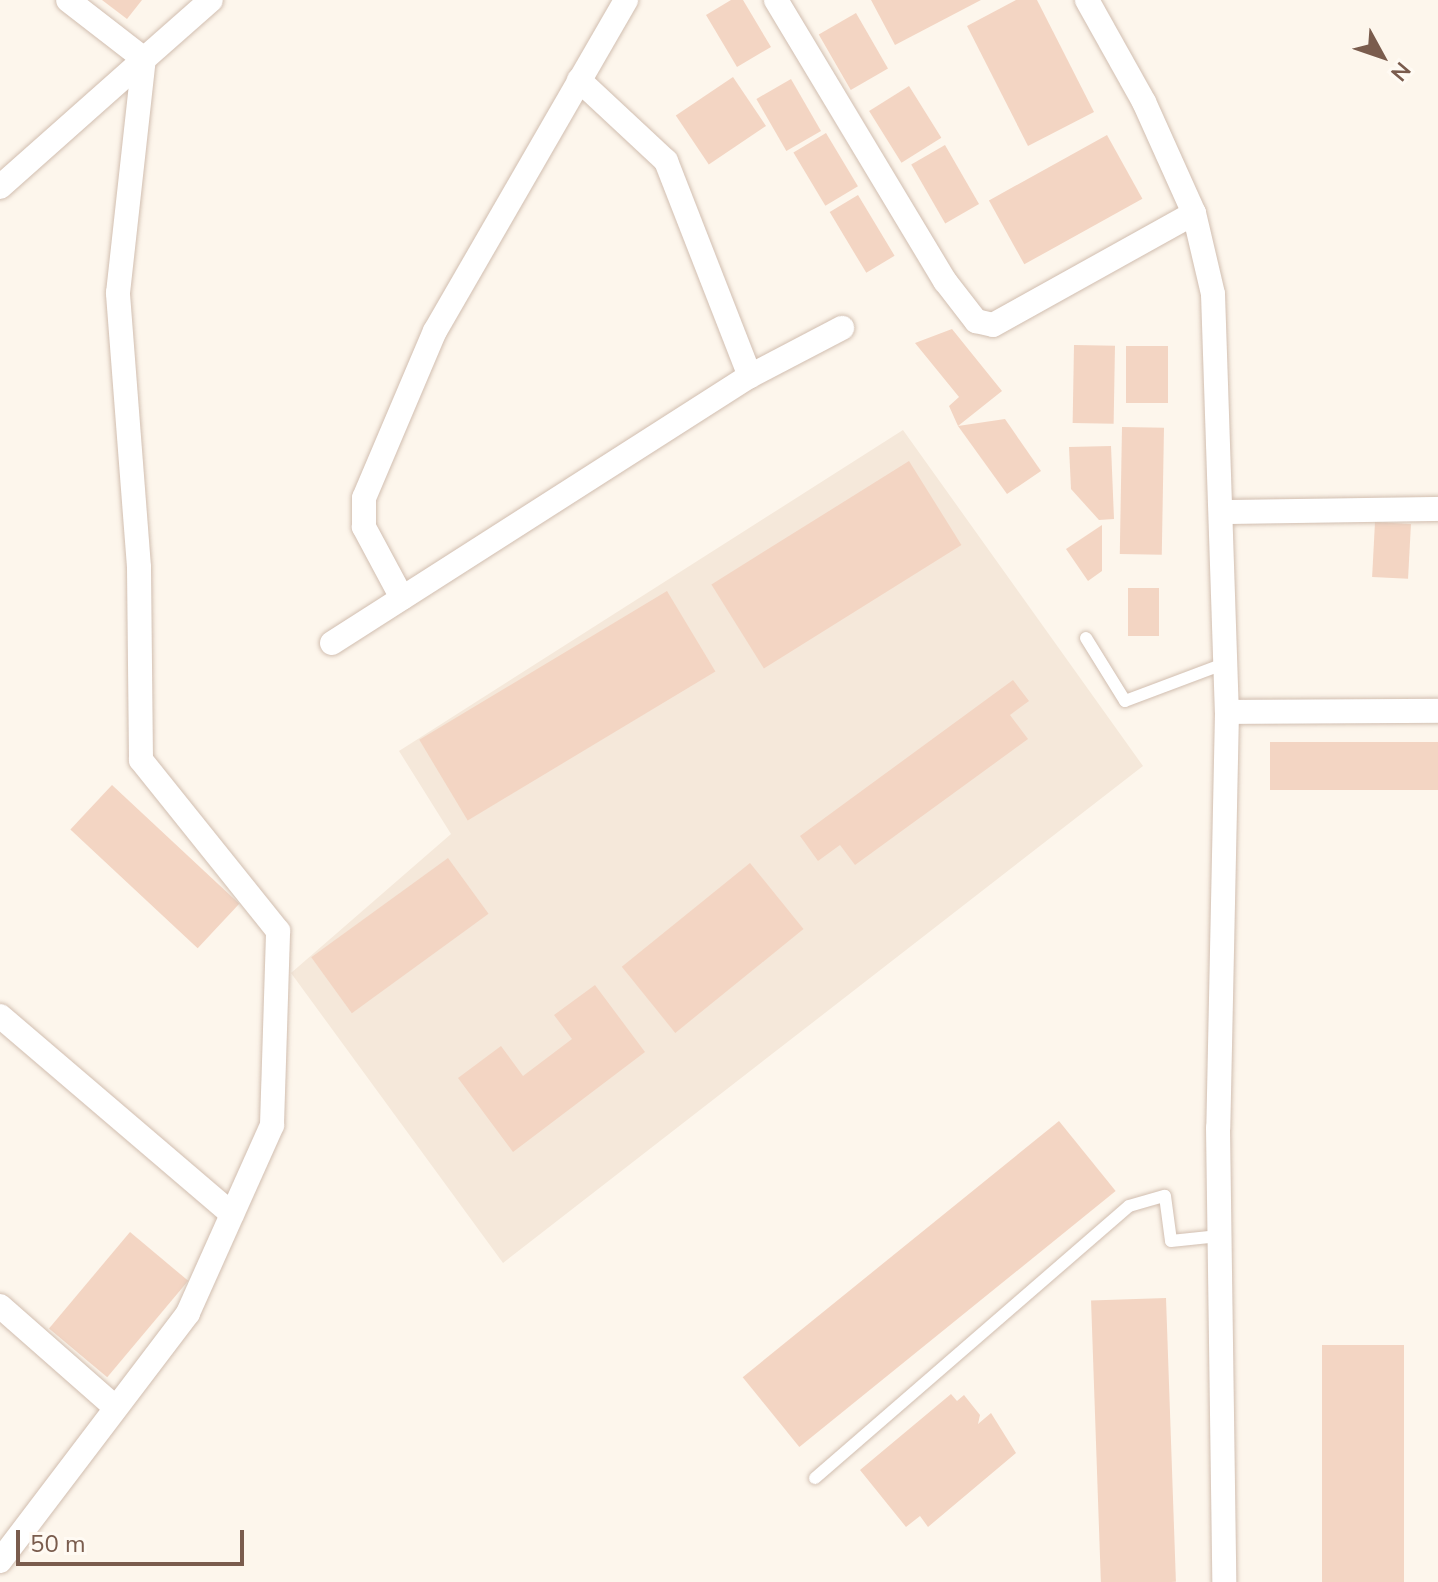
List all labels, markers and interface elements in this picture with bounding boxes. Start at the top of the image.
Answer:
north arrow [1342,16,1422,96]
text: N [1384,55,1417,87]
scale bar [20,1514,248,1564]
text: 50 m [30,1528,86,1560]

